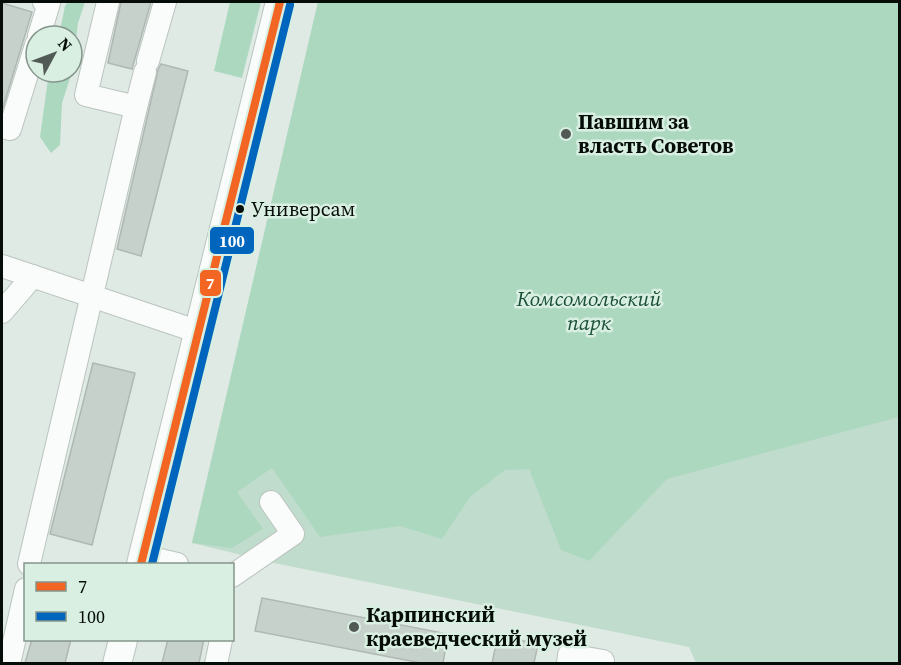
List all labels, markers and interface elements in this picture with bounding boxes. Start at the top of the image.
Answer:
north arrow [24,24,84,84]
text: N [53,33,78,56]
place label: Павшим за власть Советов [578,107,734,160]
marker: Павшим за власть Советов [559,127,573,141]
place label: Универсам [251,195,355,223]
marker: Универсам [234,203,246,215]
line badge: 100 [209,226,255,255]
text: 100 [219,230,245,252]
line badge: 7 [199,269,222,297]
text: 7 [206,272,215,294]
park label: Комсомольский парк [516,284,661,337]
legend [24,563,234,641]
text: 7 [78,574,87,599]
place label: Карпинский краеведческий музей [366,600,587,653]
text: 100 [78,604,105,629]
marker: Карпинский краеведческий музей [347,620,361,634]

